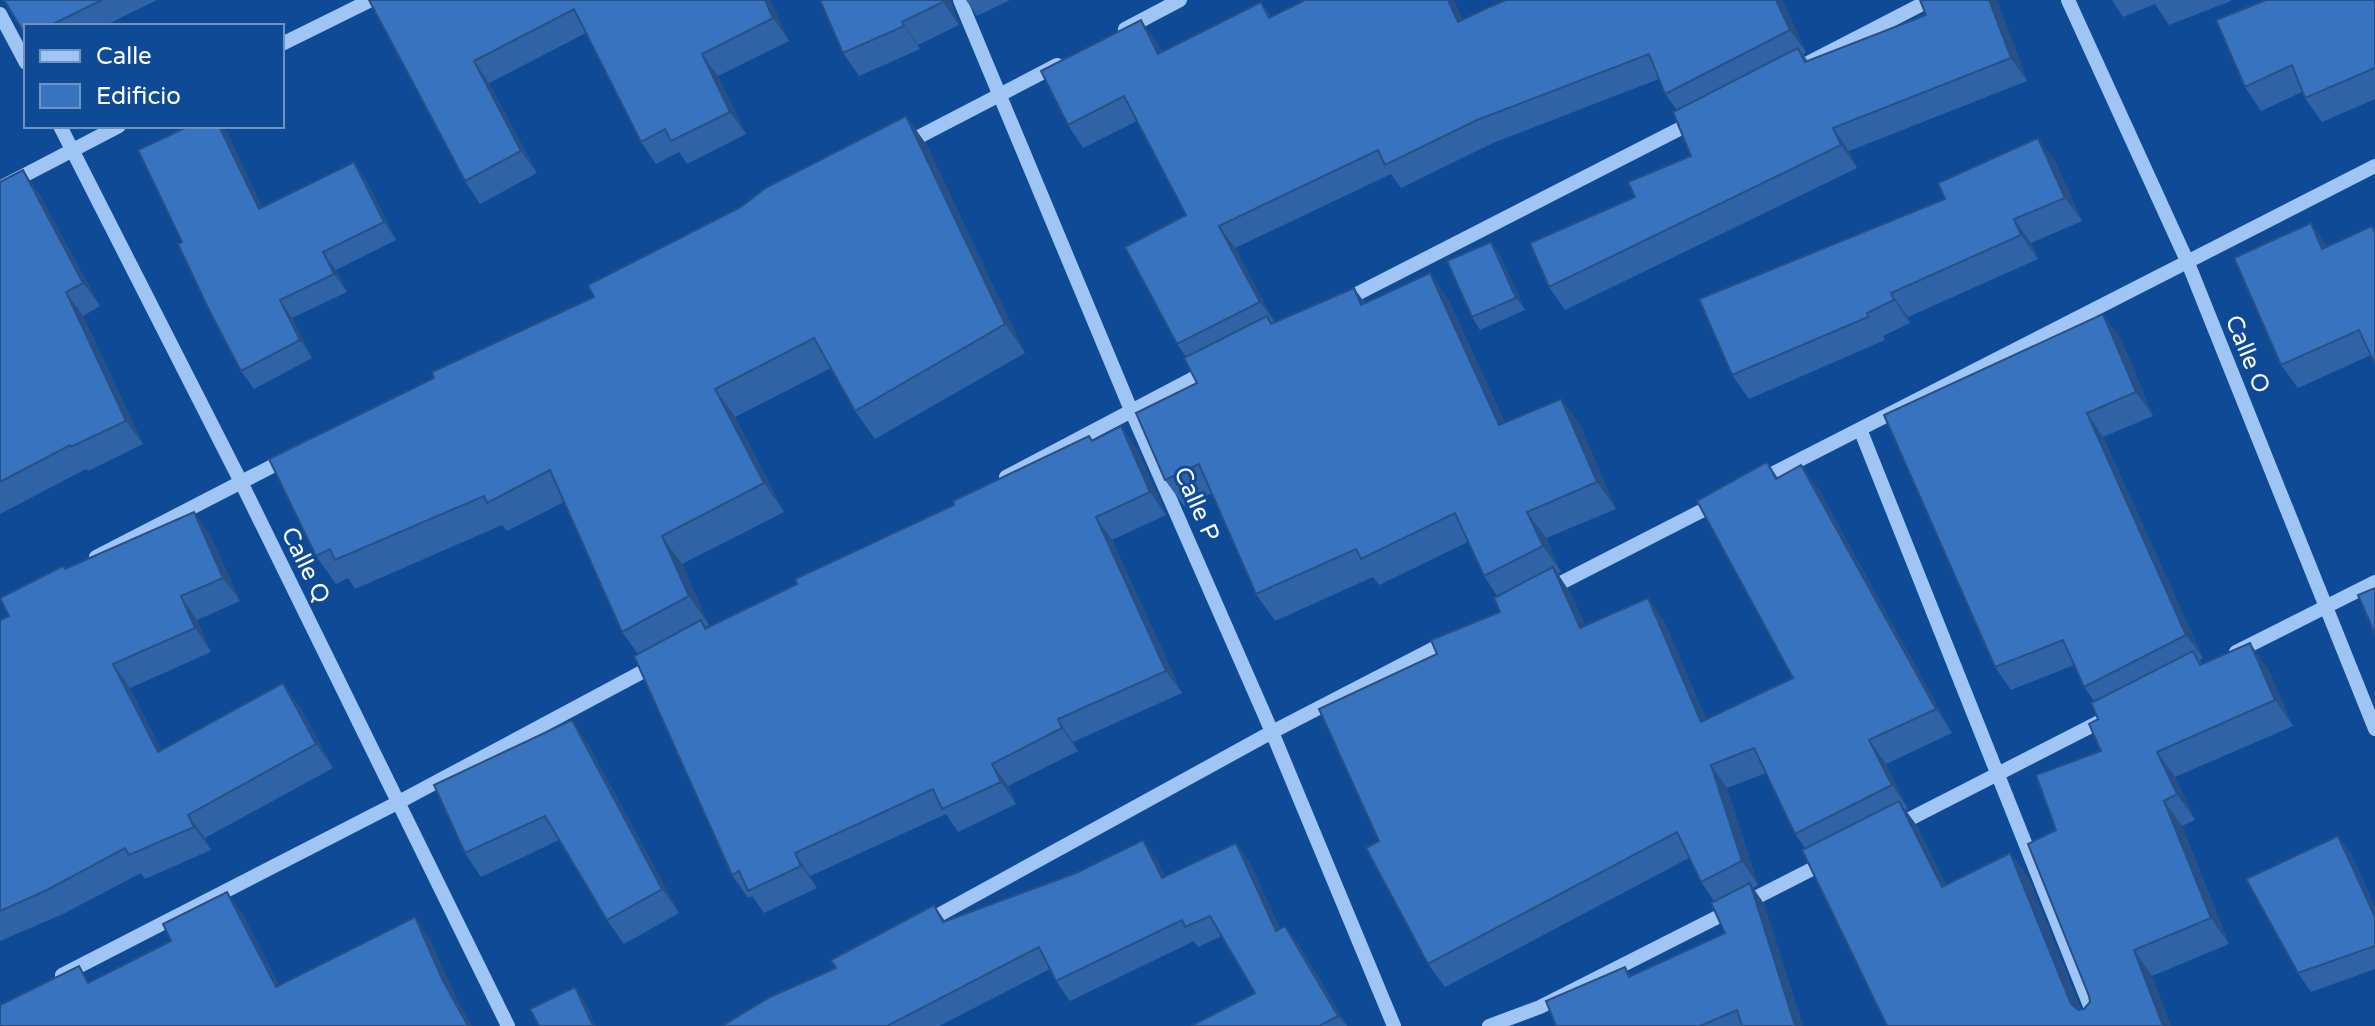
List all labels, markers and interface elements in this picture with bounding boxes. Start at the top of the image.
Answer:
legend [24,24,284,128]
text: Calle [96,42,152,71]
text: Edificio [96,82,181,111]
street label: Calle O [2219,311,2276,397]
street label: Calle P [1167,463,1226,546]
street label: Calle Q [275,522,336,608]

